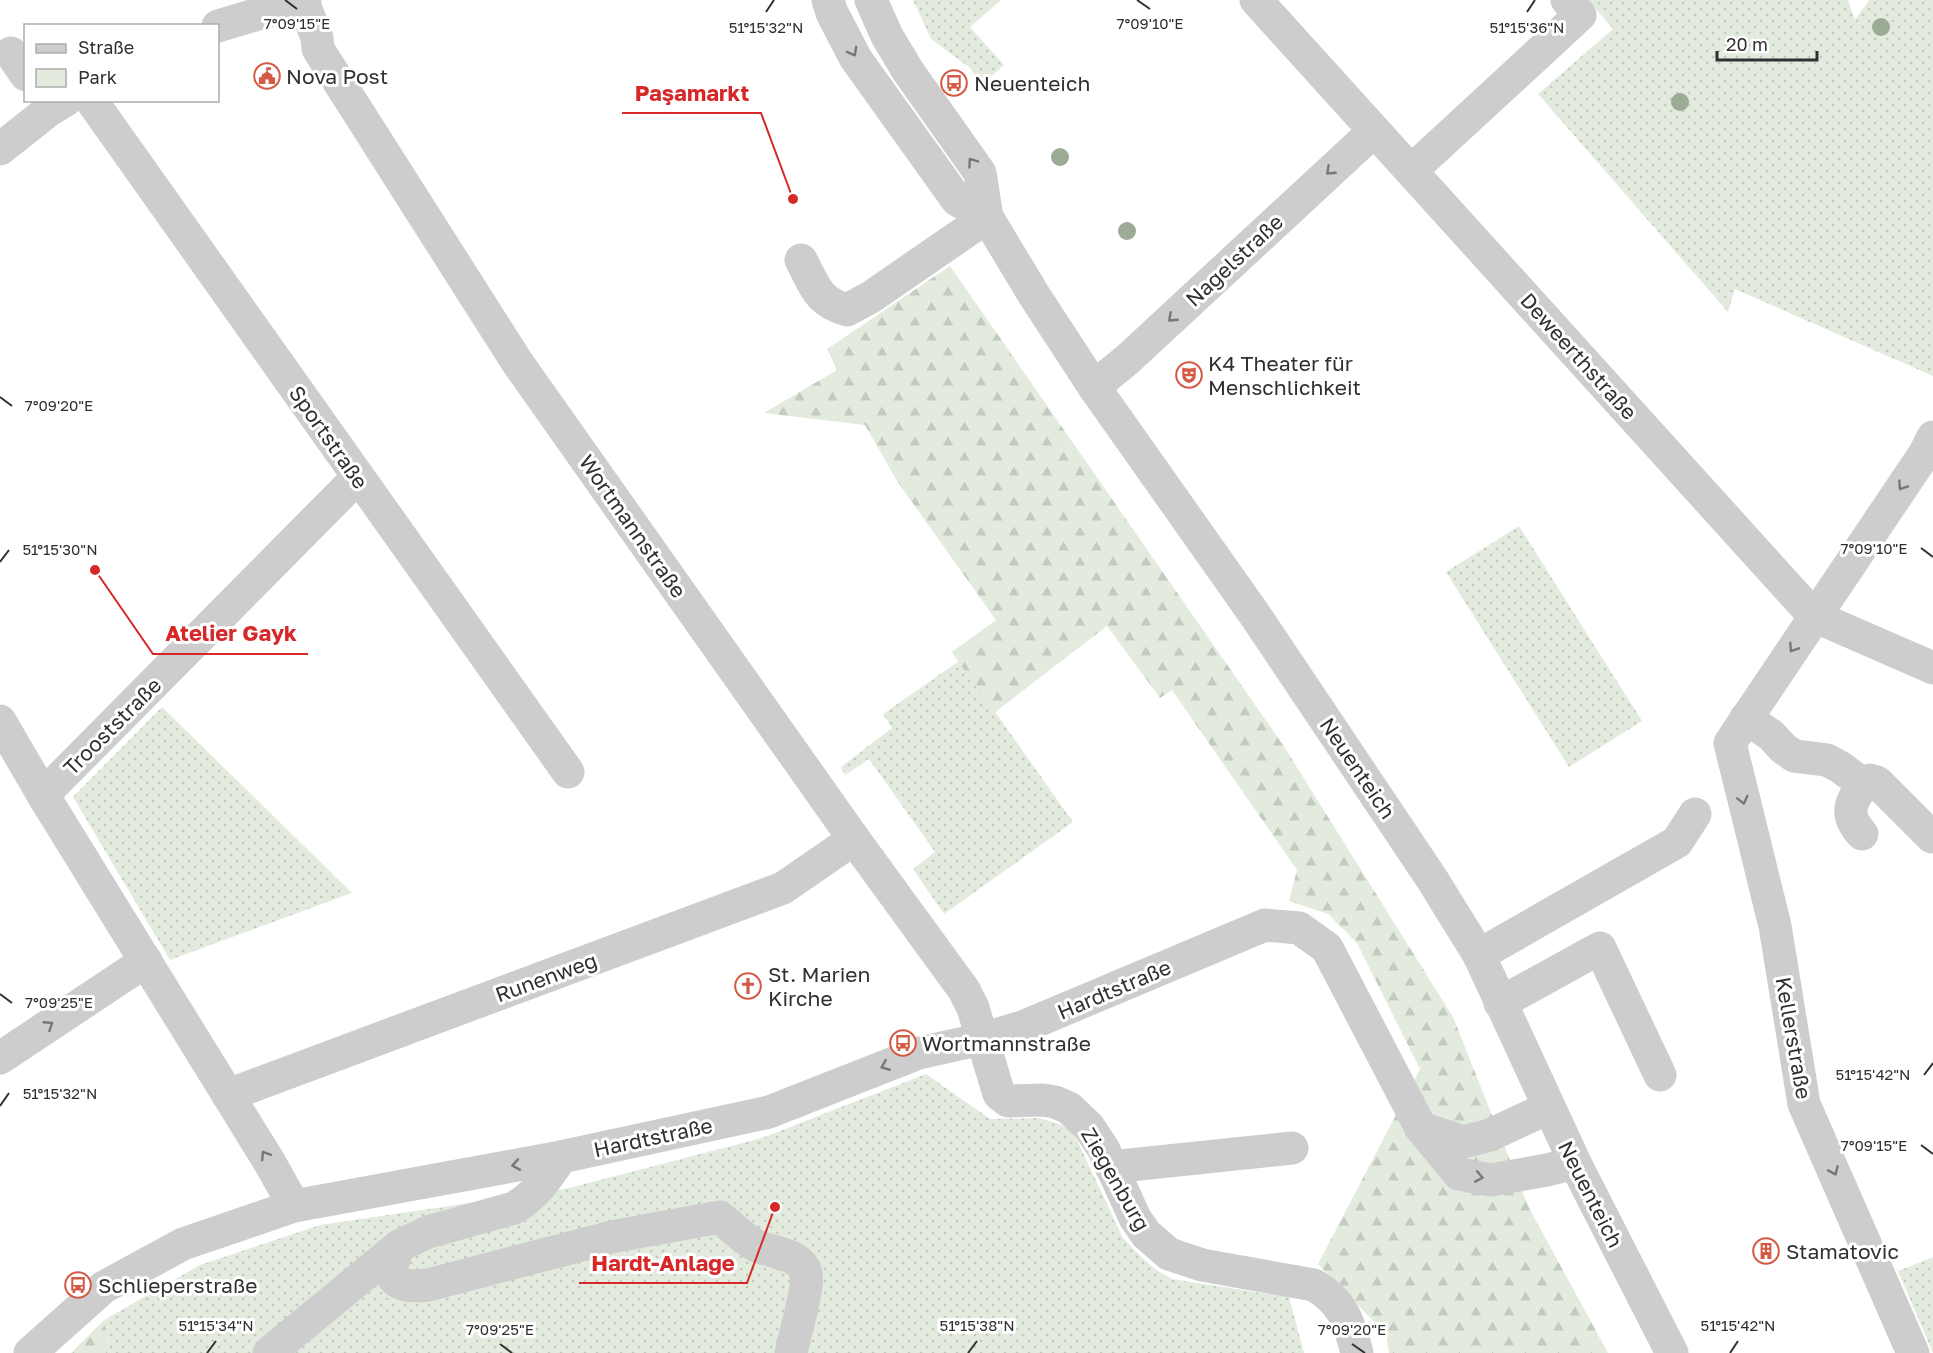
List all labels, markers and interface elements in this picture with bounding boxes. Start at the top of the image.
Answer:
text: 7°09'15"E [264,14,330,32]
text: 7°09'10"E [1116,14,1184,32]
text: 51°15'32"N [729,18,803,36]
text: 51°15'36"N [1489,18,1565,36]
legend [24,24,219,102]
scale bar [1717,24,1818,62]
text: 20 m [1726,33,1768,55]
text: Straße [78,36,134,58]
one-way arrow [846,46,858,57]
public building icon: Nova Post [252,61,282,91]
place label: Nova Post [286,63,388,89]
text: Park [78,66,117,88]
bus stop icon: Neuenteich [939,68,969,98]
place label: Neuenteich [974,70,1090,96]
callout: Paşamarkt [622,73,761,113]
text: Paşamarkt [635,79,750,106]
one-way arrow [968,157,979,168]
one-way arrow [1327,164,1338,175]
street label: Nagelstraße [1180,208,1288,312]
street label: Deweerthstraße [1515,287,1643,425]
one-way arrow [1168,311,1179,322]
place label: K4 Theater für Menschlichkeit [1208,350,1361,400]
theatre icon: K4 Theater für Menschlichkeit [1174,360,1204,390]
street label: Sportstraße [284,381,374,493]
text: 7°09'20"E [25,396,93,414]
street label: Wortmannstraße [574,449,692,603]
one-way arrow [1898,480,1909,491]
text: 7°09'10"E [1840,539,1908,557]
text: 51°15'30"N [22,540,98,558]
callout: Atelier Gayk [153,614,308,654]
text: Atelier Gayk [165,619,297,646]
one-way arrow [1788,642,1800,652]
street label: Trooststraße [58,672,166,780]
street label: Neuenteich [1315,713,1401,823]
one-way arrow [1735,795,1748,805]
street label: Runenweg [492,947,600,1007]
street label: Hardtstraße [1053,953,1175,1025]
place label: St. Marien Kirche [768,961,870,1011]
church icon: St. Marien Kirche [733,971,763,1001]
street label: Kellerstraße [1770,975,1818,1101]
text: 7°09'25"E [25,993,93,1011]
one-way arrow [43,1021,53,1033]
bus stop icon: Wortmannstraße [888,1028,918,1058]
place label: Wortmannstraße [922,1030,1091,1056]
one-way arrow [880,1059,891,1071]
text: 51°15'42"N [1835,1065,1911,1083]
text: 51°15'32"N [23,1084,97,1102]
street label: Hardtstraße [591,1112,715,1162]
street label: Ziegenburg [1076,1123,1156,1235]
street label: Neuenteich [1553,1136,1629,1252]
text: 7°09'15"E [1841,1136,1907,1154]
one-way arrow [261,1151,273,1161]
one-way arrow [511,1159,520,1171]
one-way arrow [1826,1165,1838,1176]
one-way arrow [1474,1171,1484,1183]
building icon: Stamatovic [1751,1236,1781,1266]
place label: Stamatovic [1786,1238,1899,1264]
callout: Hardt-Anlage [579,1243,747,1283]
text: Hardt-Anlage [591,1249,735,1276]
bus stop icon: Schlieperstraße [63,1270,93,1300]
place label: Schlieperstraße [98,1272,257,1298]
text: 51°15'34"N [178,1316,254,1334]
text: 51°15'38"N [939,1316,1015,1334]
text: 51°15'42"N [1700,1316,1776,1334]
text: 7°09'25"E [466,1320,534,1338]
text: 7°09'20"E [1318,1320,1386,1338]

